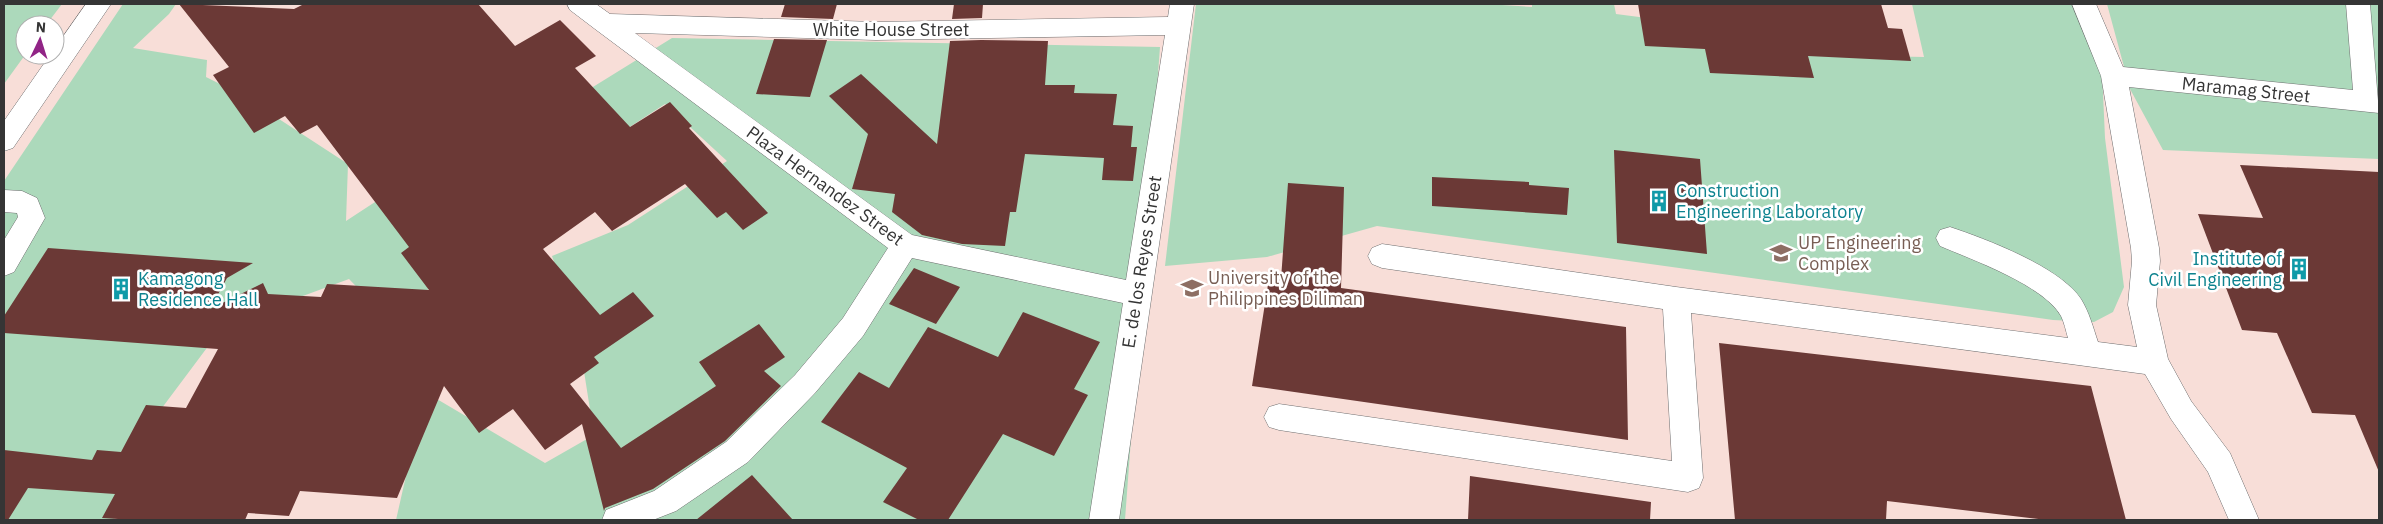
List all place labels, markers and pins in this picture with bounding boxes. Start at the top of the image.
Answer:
place label: Construction Engineering Laboratory [1676,179,1863,223]
building icon: Construction Engineering Laboratory [1646,188,1672,214]
place label: UP Engineering Complex [1798,231,1921,275]
school or university icon: UP Engineering Complex [1768,240,1794,266]
place label: Institute of Civil Engineering [2148,247,2282,291]
building icon: Institute of Civil Engineering [2286,256,2312,282]
place label: University of the Philippines Diliman [1208,266,1363,310]
place label: Kamagong Residence Hall [138,267,258,311]
school or university icon: University of the Philippines Diliman [1179,275,1205,301]
building icon: Kamagong Residence Hall [108,276,134,302]

